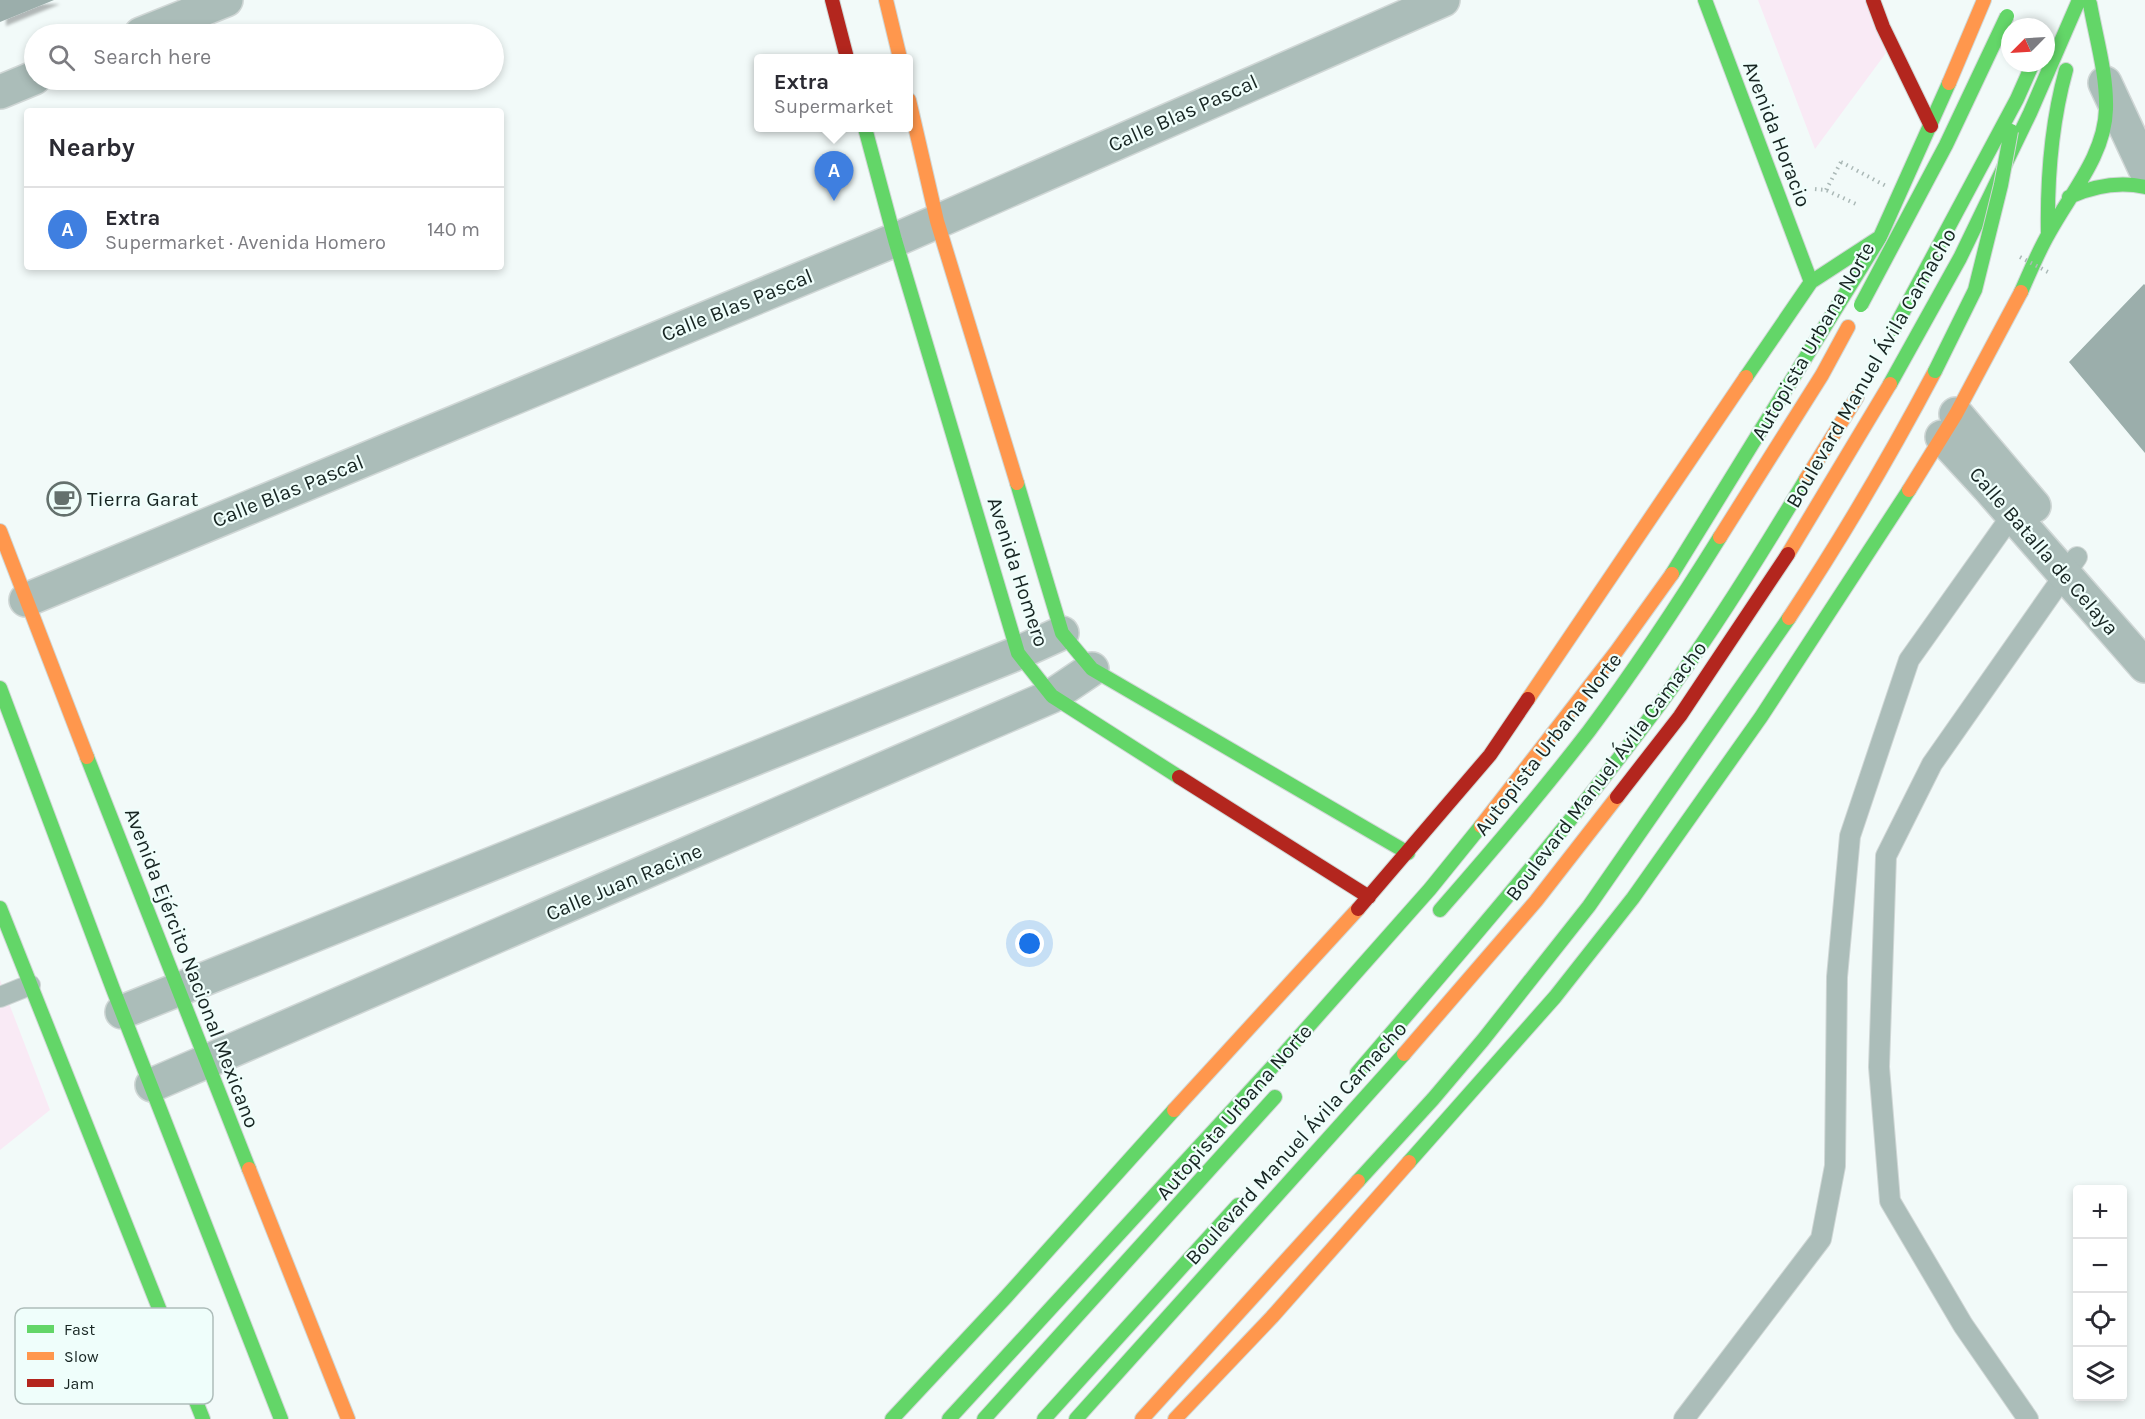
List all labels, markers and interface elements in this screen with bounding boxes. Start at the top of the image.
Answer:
north arrow [2001,18,2055,72]
search box [24,24,504,90]
icon: search [45,41,78,74]
text: Search here [93,44,211,70]
popup [754,54,913,132]
street label: Avenida Horacio [1738,58,1816,210]
text: Extra [774,69,829,95]
street label: Calle Blas Pascal [1105,69,1261,157]
text: Supermarket [774,95,893,118]
text: Nearby [48,132,135,163]
pin: A [814,152,854,201]
text: Extra [105,205,160,231]
text: A [61,218,74,241]
text: 140 m [427,218,480,241]
street label: Boulevard Manuel Ávila Camacho [1781,224,1961,512]
text: Supermarket · Avenida Homero [105,231,386,254]
street label: Autopista Urbana Norte [1746,238,1880,444]
street label: Calle Blas Pascal [658,264,816,346]
street label: Calle Blas Pascal [209,450,367,532]
street label: Calle Batalla de Celaya [1964,462,2124,640]
cafe icon: Tierra Garat [46,481,82,517]
place label: Tierra Garat [87,487,199,511]
street label: Avenida Homero [983,494,1053,650]
street label: Boulevard Manuel Ávila Camacho [1500,636,1712,906]
street label: Autopista Urbana Norte [1469,648,1627,840]
street label: Avenida Ejército Nacional Mexicano [120,805,264,1131]
street label: Calle Juan Racine [542,838,706,926]
your location [1015,929,1044,958]
street label: Boulevard Manuel Ávila Camacho [1180,1016,1412,1270]
street label: Autopista Urbana Norte [1151,1019,1317,1205]
map controls [2073,1185,2127,1401]
button: + [2073,1185,2127,1239]
button: − [2073,1239,2127,1293]
button: locate [2073,1293,2127,1347]
legend [15,1308,213,1404]
text: Fast [64,1320,95,1339]
text: Slow [64,1347,99,1366]
button: layers [2073,1347,2127,1401]
text: Jam [64,1374,94,1393]

